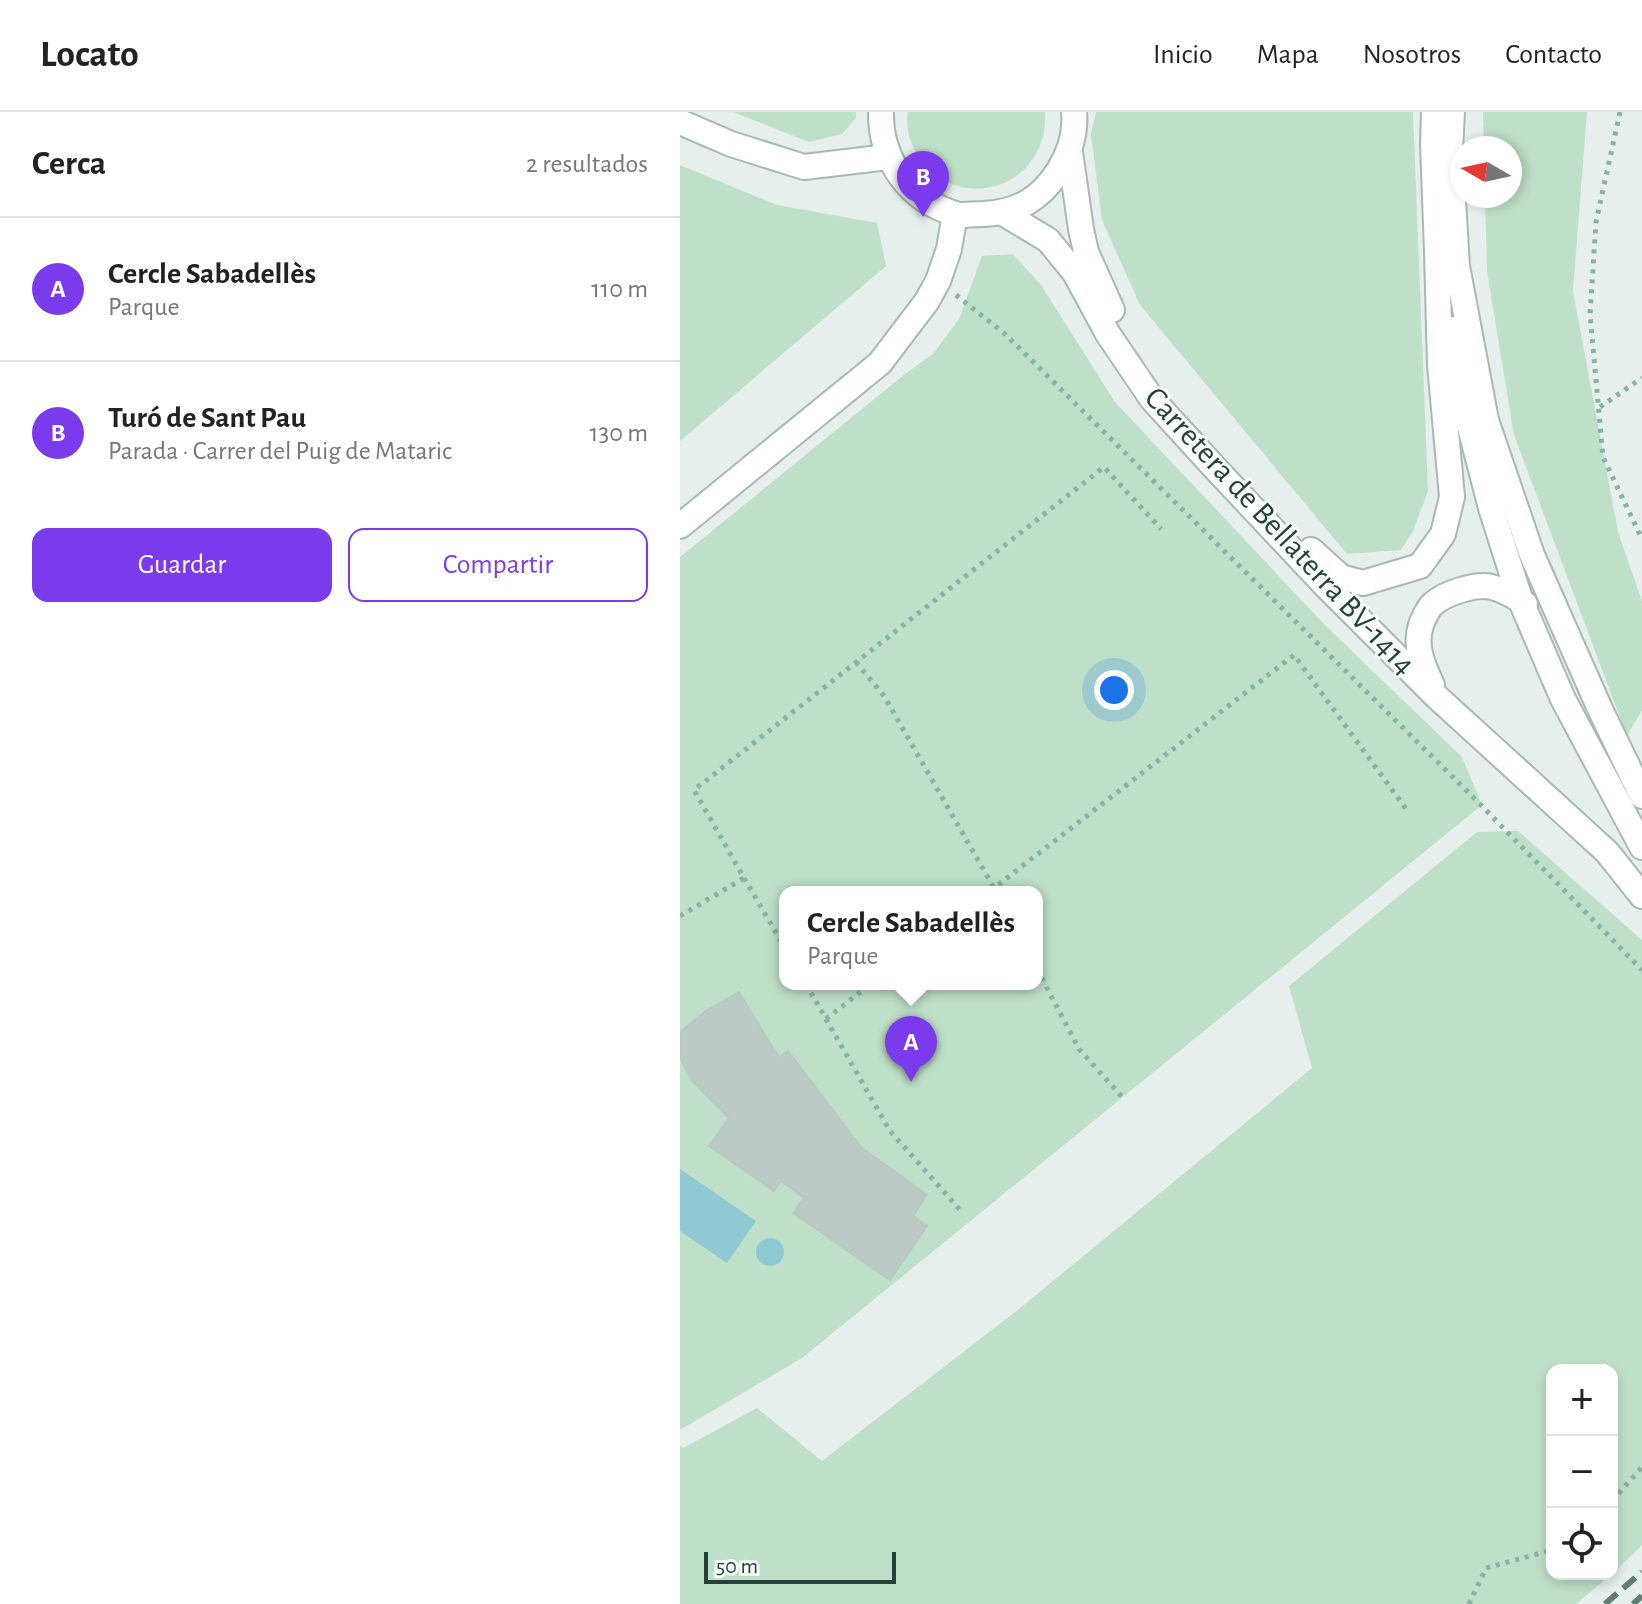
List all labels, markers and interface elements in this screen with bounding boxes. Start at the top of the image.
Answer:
text: Locato [40,36,139,74]
text: Inicio [1153,41,1213,69]
text: Mapa [1257,41,1319,69]
text: Nosotros [1363,41,1461,69]
text: Contacto [1505,41,1602,69]
north arrow [1450,136,1522,208]
text: Cerca [32,147,106,181]
text: 2 resultados [526,151,648,177]
pin: B [897,151,949,217]
text: Cercle Sabadellès [108,259,316,289]
text: A [50,276,66,302]
text: 110 m [591,276,648,302]
text: Parque [108,294,179,320]
street label: Carretera de Bellaterra BV-1414 [1139,381,1421,681]
text: Turó de Sant Pau [108,403,306,433]
text: B [50,420,66,446]
text: 130 m [590,420,648,446]
text: Parada · Carrer del Puig de Mataric [108,438,452,464]
button: Guardar [32,528,332,602]
button: Compartir [348,528,648,602]
your location [1094,670,1134,710]
popup [779,886,1043,990]
text: Cercle Sabadellès [807,908,1015,938]
text: Parque [807,943,878,969]
pin: A [885,1016,937,1082]
map controls [1546,1364,1618,1580]
button: + [1546,1364,1618,1436]
button: − [1546,1436,1618,1508]
button: locate [1546,1508,1618,1580]
scale bar [704,1548,896,1584]
text: 50 m [716,1555,758,1577]

